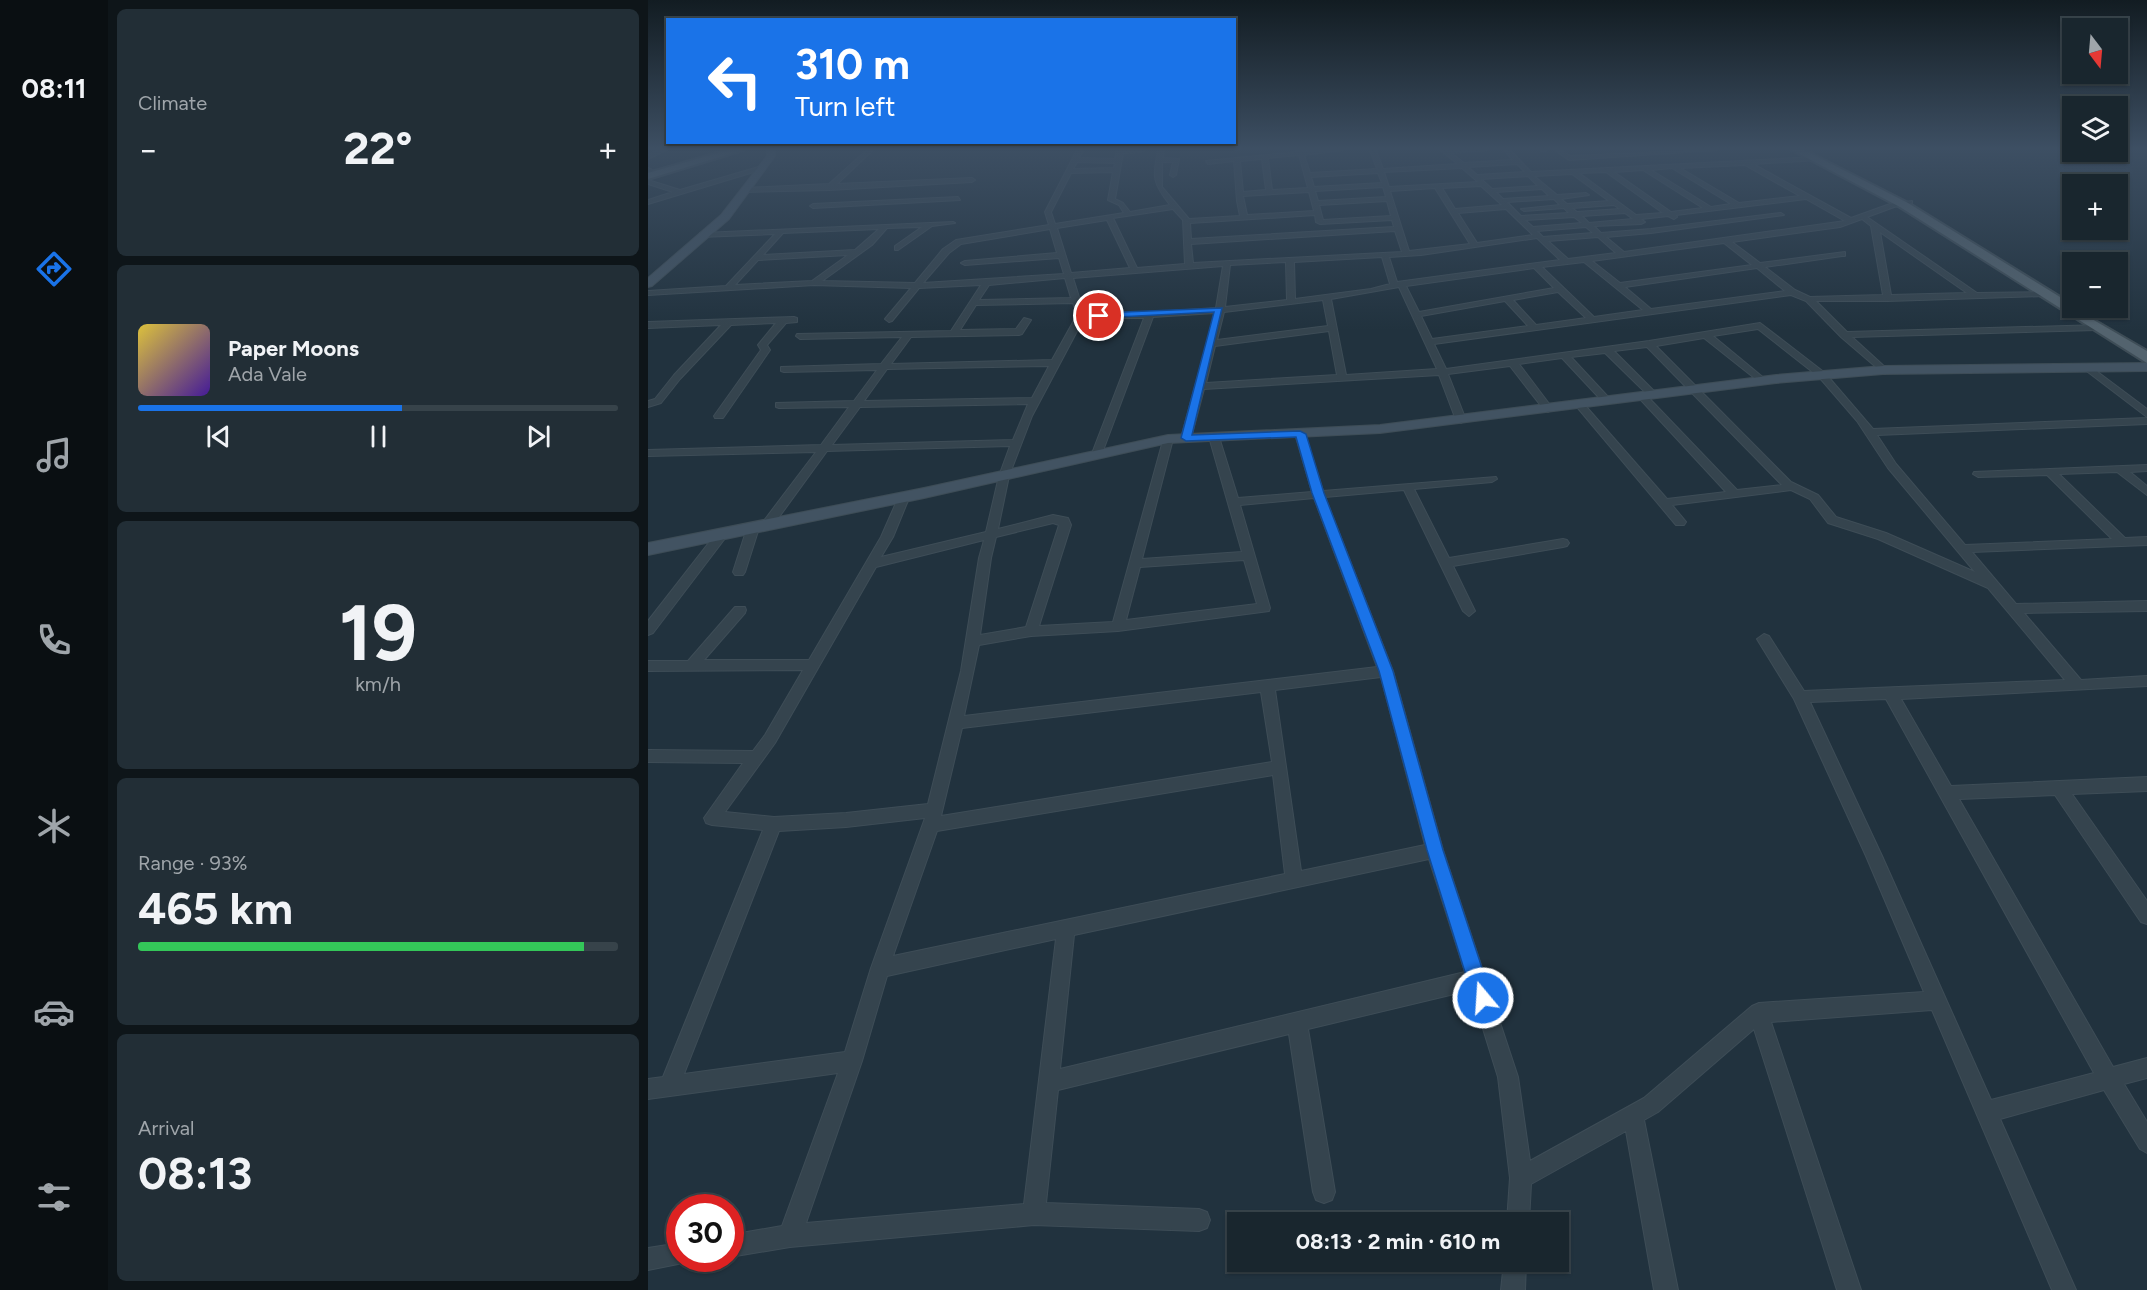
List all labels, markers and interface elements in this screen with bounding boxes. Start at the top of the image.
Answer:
north arrow [2062,18,2128,84]
map controls [2062,18,2128,318]
text: 310 m [795,39,910,90]
icon: left [696,42,774,120]
text: 08:11 [22,72,86,105]
text: Turn left [795,90,895,123]
text: Climate [138,91,207,115]
button: layers [2062,96,2128,162]
text: 22° [343,121,413,175]
text: − [138,130,159,169]
text: + [597,130,618,169]
button: + [2062,174,2128,240]
icon: directions [33,248,75,290]
button: − [2062,252,2128,318]
pin [1073,290,1124,341]
icon: arrive [1082,299,1115,332]
text: Paper Moons [228,335,359,362]
text: Ada Vale [228,362,307,386]
icon: previous [202,420,235,453]
icon: pause [362,420,395,453]
icon: next [522,420,555,453]
icon: music [33,434,75,476]
text: 19 [339,586,417,680]
icon: phone [33,619,75,661]
text: km/h [355,672,401,696]
icon: climate [33,805,75,847]
text: Range · 93% [138,851,247,875]
text: 465 km [138,881,293,935]
position arrow [1451,966,1515,1030]
icon: car [33,991,75,1033]
text: Arrival [138,1116,194,1140]
text: 08:13 [138,1146,252,1200]
icon: filters [33,1176,75,1218]
speed limit sign: 30 [666,1194,744,1272]
text: 08:13 · 2 min · 610 m [1296,1228,1500,1255]

